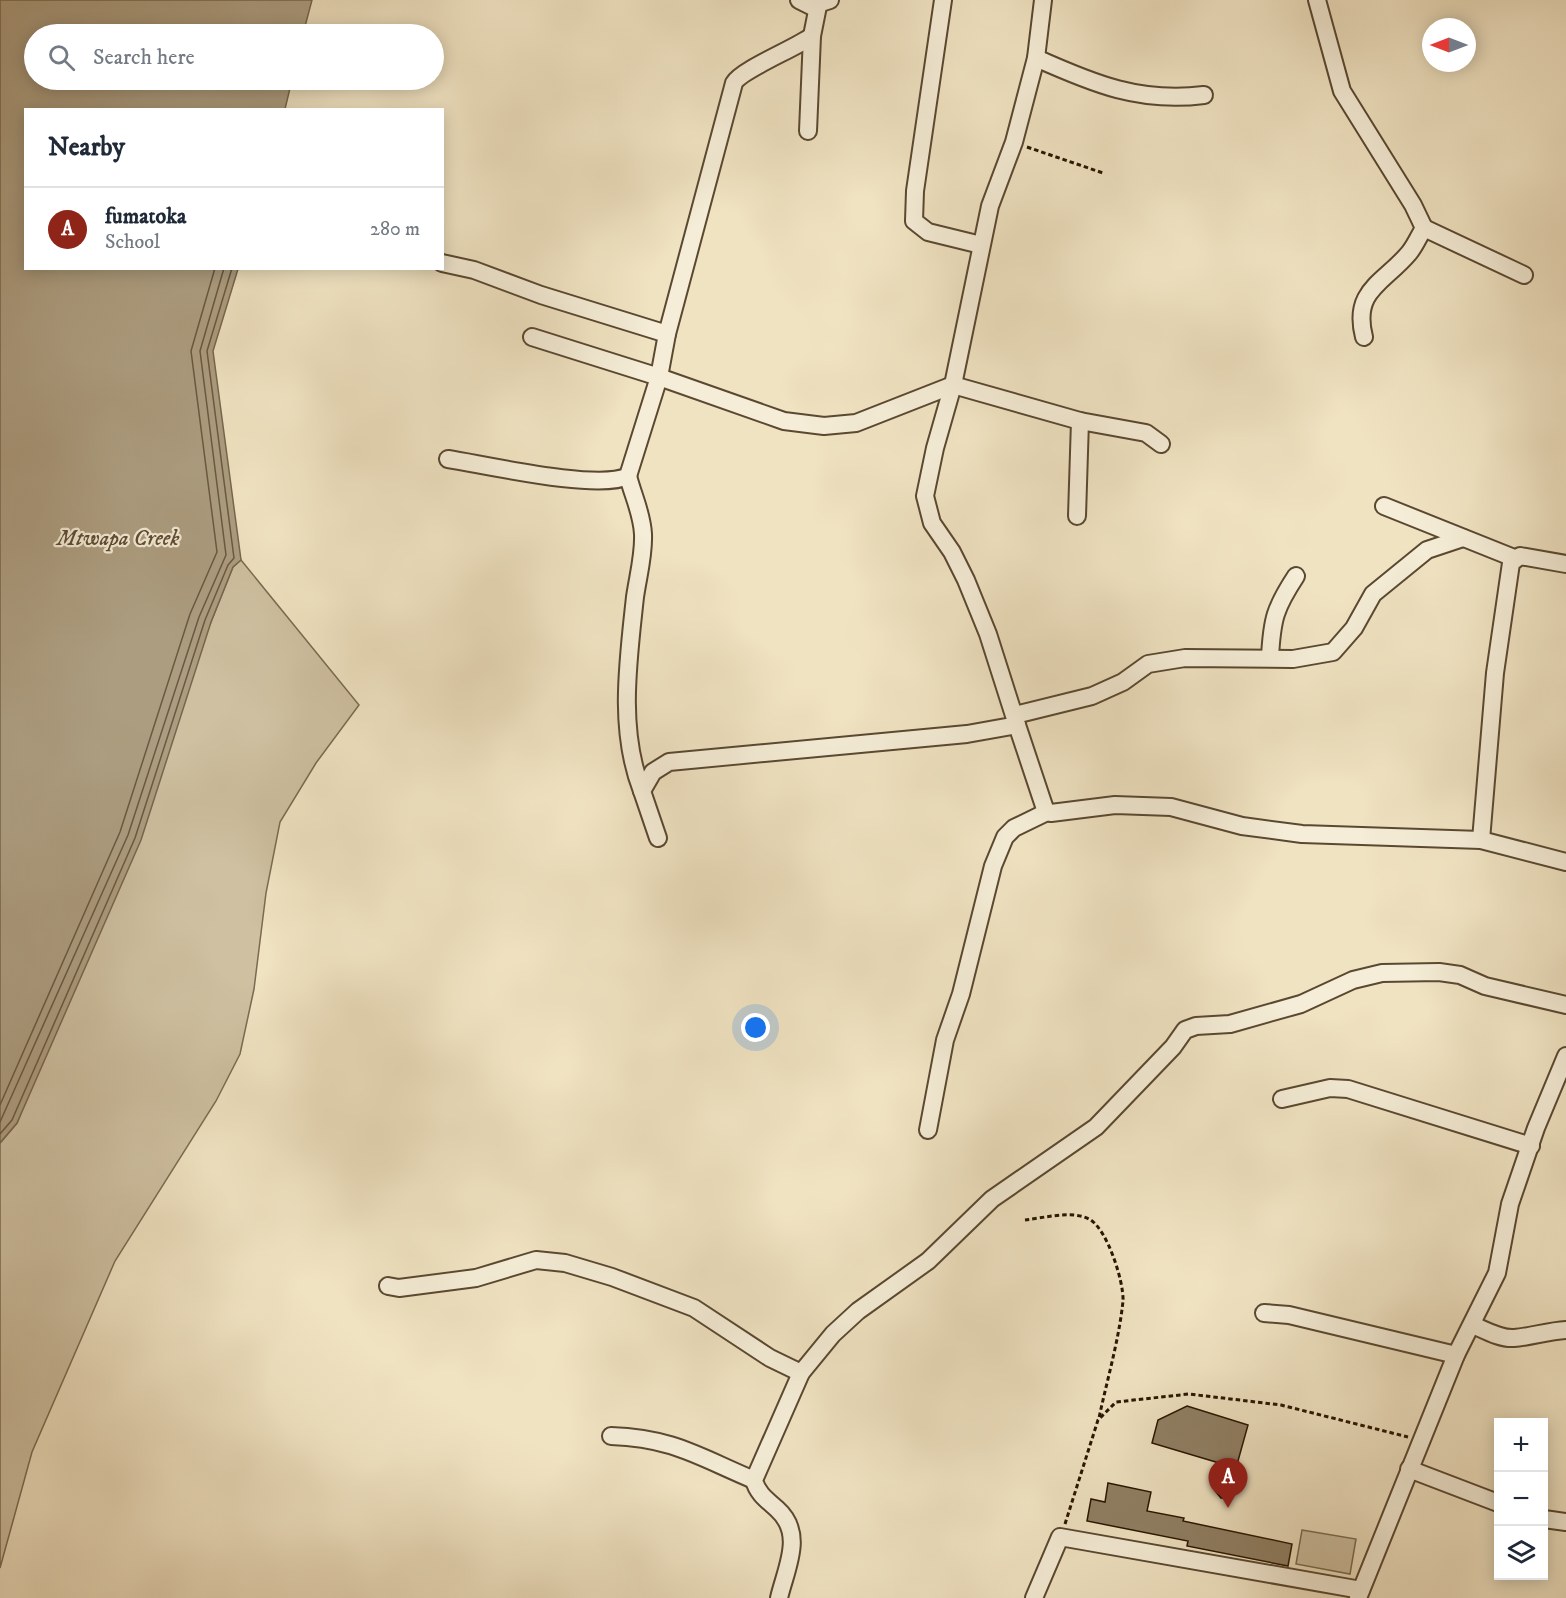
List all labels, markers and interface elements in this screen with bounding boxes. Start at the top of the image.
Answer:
north arrow [1422,18,1476,72]
search box [24,24,444,90]
icon: search [45,41,78,74]
text: Search here [93,44,195,71]
text: Nearby [48,131,125,164]
text: fumatoka [105,203,186,230]
text: A [61,217,74,242]
text: 280 m [370,217,420,242]
text: School [105,230,160,255]
water label: Mtwapa Creek [55,525,180,552]
your location [741,1013,770,1042]
map controls [1494,1418,1548,1580]
button: + [1494,1418,1548,1472]
pin: A [1208,1458,1248,1508]
button: − [1494,1472,1548,1526]
button: layers [1494,1526,1548,1580]

